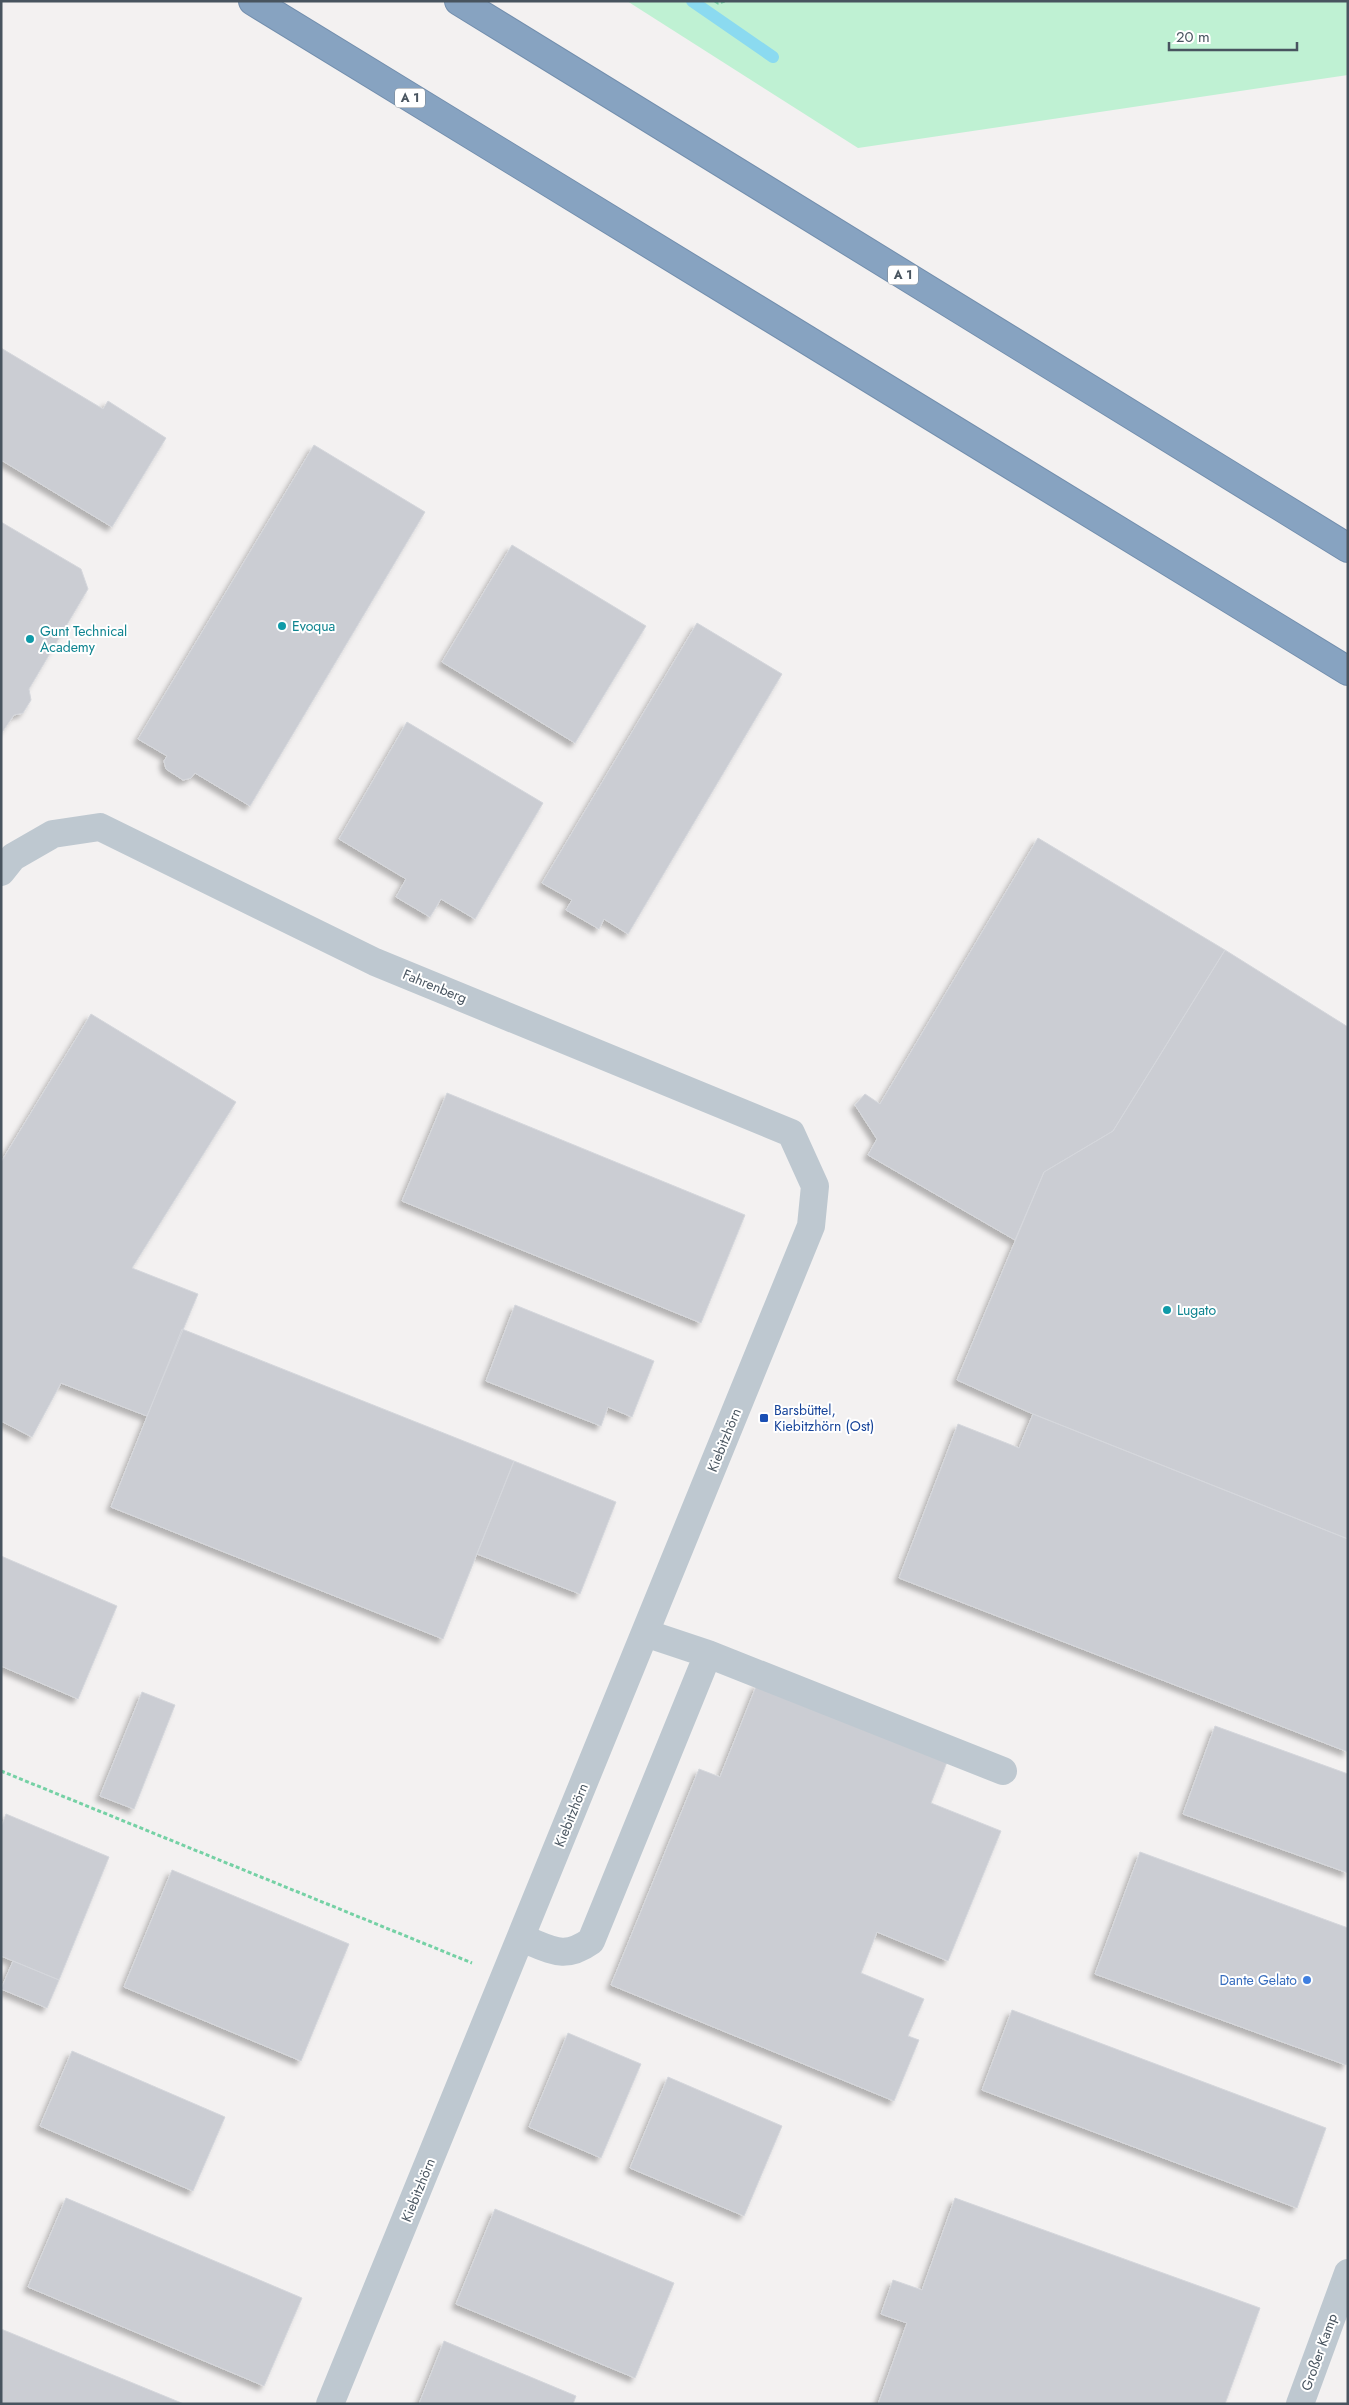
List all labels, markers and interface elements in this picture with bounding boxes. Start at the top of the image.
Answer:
scale bar [1169,20,1296,52]
text: 20 m [1176,26,1210,48]
road number: A 1 [395,89,425,108]
road number: A 1 [888,266,918,284]
place label: Evoqua [292,616,335,636]
marker: Evoqua [276,620,288,632]
place label: Gunt Technical Academy [40,621,127,657]
marker: Gunt Technical Academy [24,633,36,645]
street label: Fahrenberg [400,964,470,1008]
place label: Lugato [1177,1300,1216,1320]
marker: Lugato [1161,1304,1173,1316]
place label: Barsbüttel, Kiebitzhörn (Ost) [774,1400,874,1436]
street label: Kiebitzhörn [702,1405,746,1475]
marker: Barsbüttel, Kiebitzhörn (Ost) [758,1412,770,1424]
street label: Kiebitzhörn [549,1780,593,1850]
place label: Dante Gelato [1220,1970,1297,1990]
marker: Dante Gelato [1301,1974,1313,1986]
street label: Kiebitzhörn [396,2155,440,2225]
street label: Großer Kamp [1296,2311,1342,2393]

